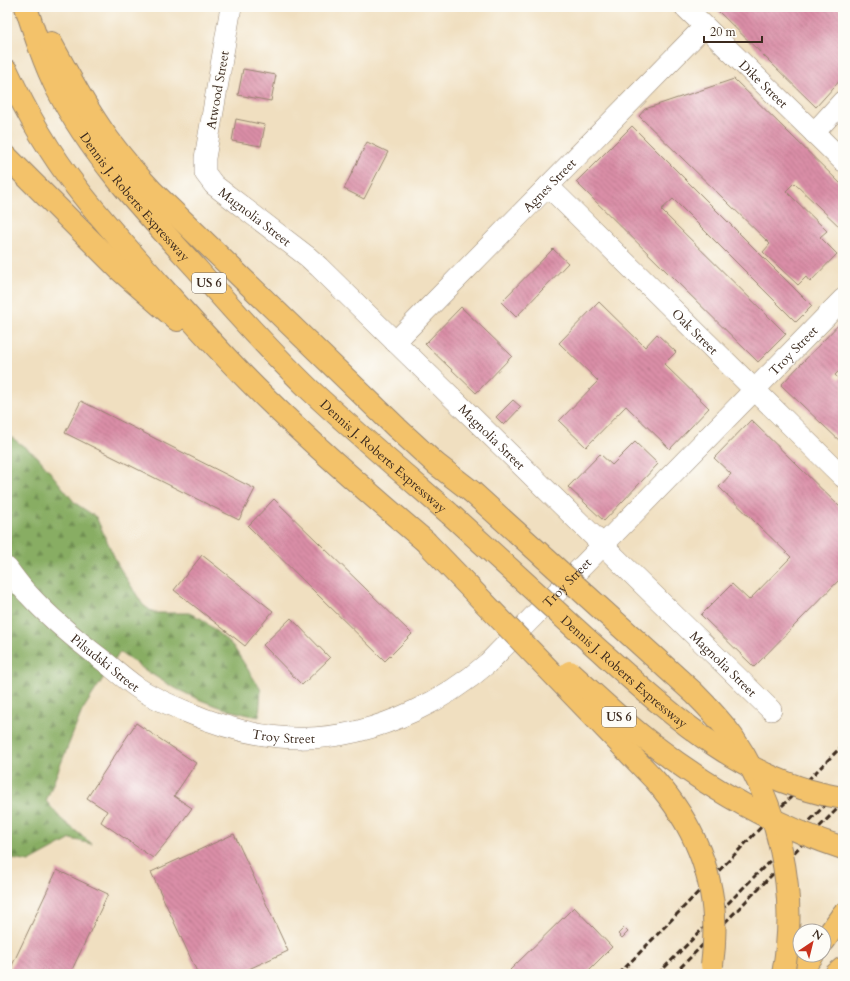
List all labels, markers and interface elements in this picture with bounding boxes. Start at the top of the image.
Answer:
scale bar [704,18,762,44]
text: 20 m [710,24,737,40]
street label: Atwood Street [202,49,234,131]
street label: Dike Street [735,56,792,113]
street label: Dennis J. Roberts Expressway [75,129,194,266]
street label: Agnes Street [519,155,580,217]
street label: Magnolia Street [214,184,294,251]
road number: US 6 [192,273,226,293]
street label: Oak Street [667,305,722,359]
street label: Troy Street [765,322,822,380]
street label: Dennis J. Roberts Expressway [316,396,451,517]
street label: Magnolia Street [454,401,529,474]
street label: Troy Street [539,554,596,612]
street label: Dennis J. Roberts Expressway [557,612,691,733]
street label: Magnolia Street [686,627,760,701]
street label: Pilsudski Street [67,630,143,696]
road number: US 6 [602,707,636,727]
street label: Troy Street [250,725,315,748]
north arrow [792,923,832,963]
text: N [809,926,826,944]

